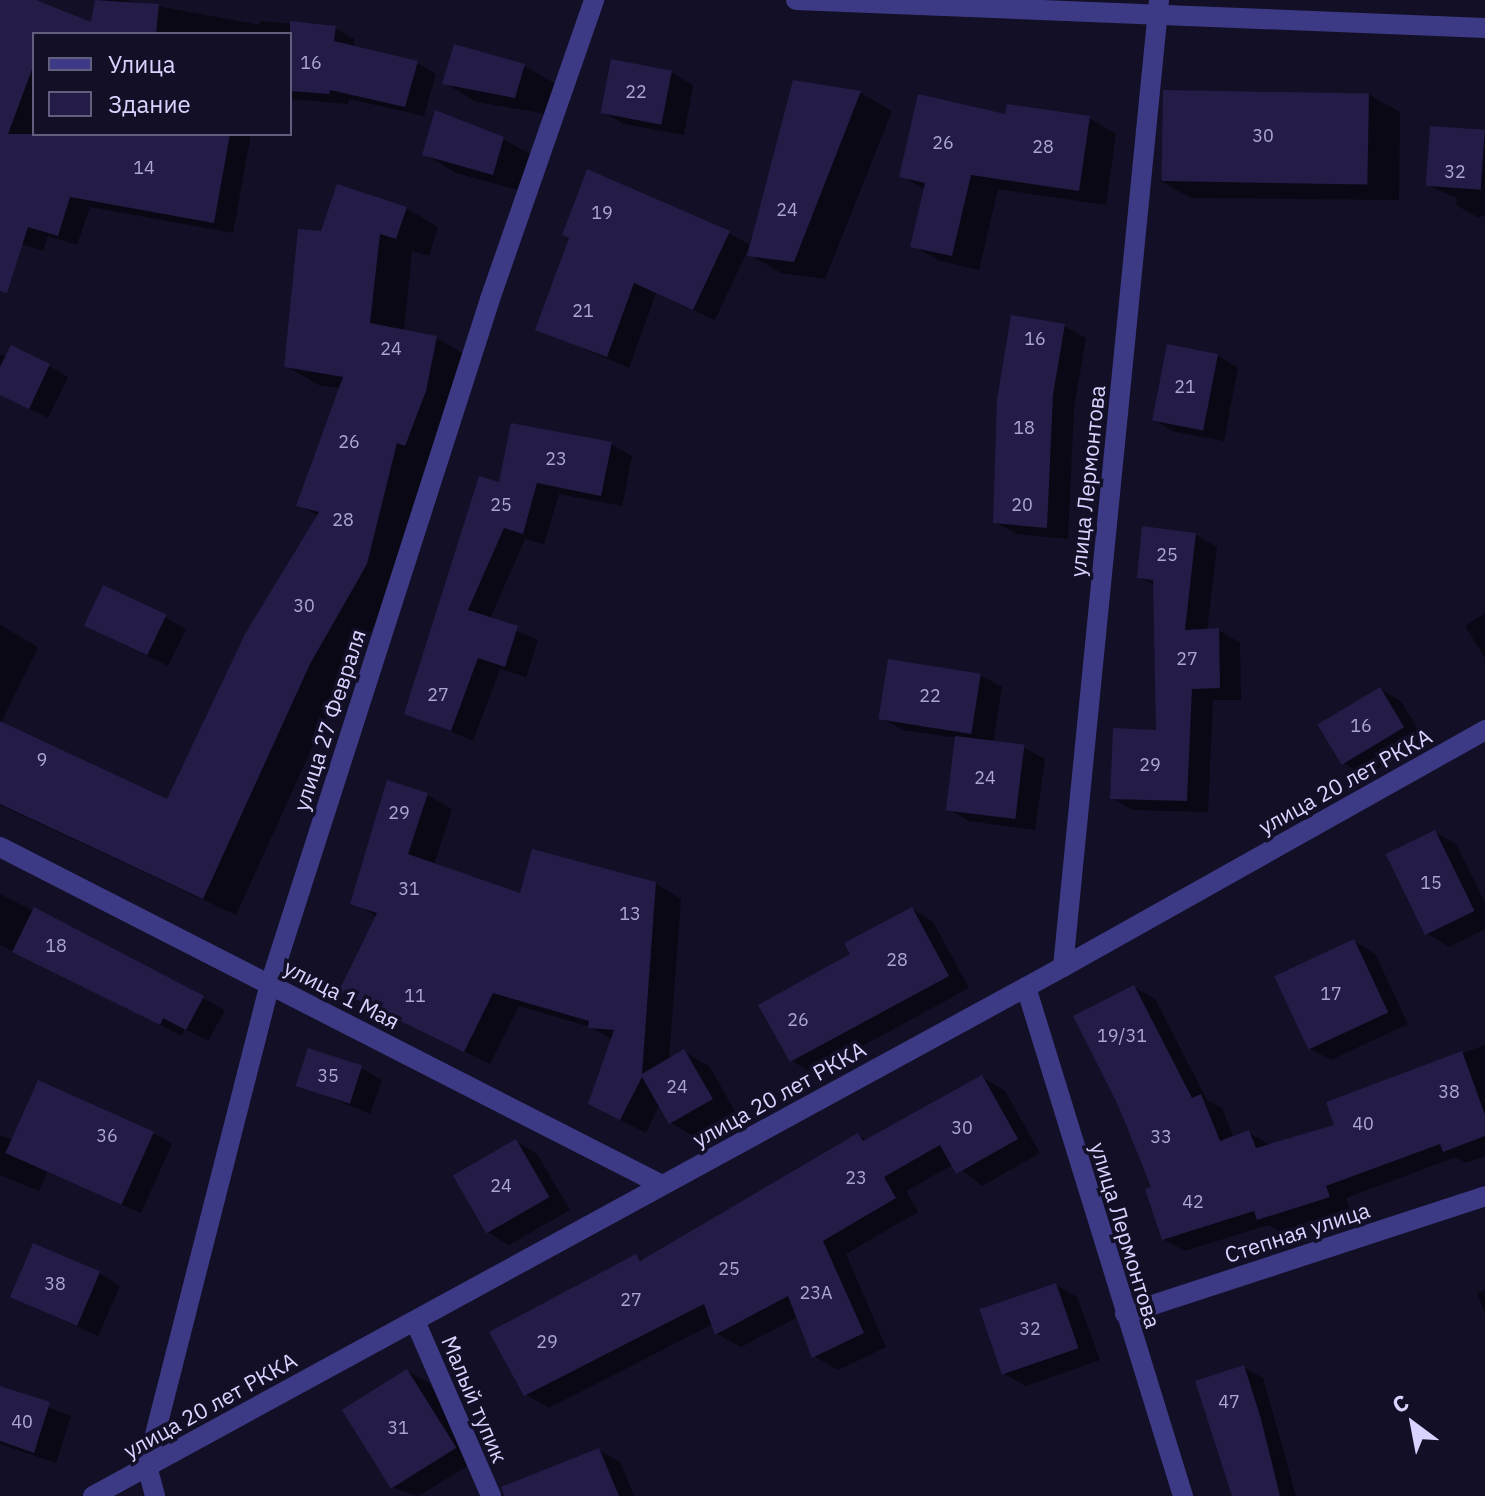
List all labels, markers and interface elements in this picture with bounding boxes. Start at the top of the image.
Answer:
legend [32,32,292,136]
text: Улица [108,48,176,80]
house number: 16 [300,52,322,74]
house number: 22 [625,81,647,103]
text: Здание [108,88,191,120]
house number: 30 [1252,125,1274,147]
house number: 26 [932,132,954,154]
house number: 28 [1032,136,1054,158]
house number: 14 [133,157,155,179]
house number: 32 [1444,161,1466,183]
house number: 24 [776,199,798,221]
house number: 19 [591,202,613,224]
house number: 21 [572,300,594,322]
house number: 16 [1024,328,1046,350]
house number: 24 [380,338,402,360]
house number: 21 [1174,376,1196,398]
street label: улица Лермонтова [1064,384,1110,578]
house number: 18 [1013,417,1035,439]
house number: 26 [338,431,360,453]
house number: 23 [545,448,567,470]
house number: 25 [490,494,512,516]
house number: 20 [1011,494,1033,516]
house number: 28 [332,509,354,531]
house number: 25 [1156,544,1178,566]
house number: 30 [293,595,315,617]
street label: улица 27 Февраля [287,626,371,814]
house number: 27 [1176,648,1198,670]
house number: 27 [427,684,449,706]
house number: 22 [919,685,941,707]
house number: 16 [1350,715,1372,737]
street label: улица 20 лет РККА [1254,722,1436,840]
house number: 9 [37,749,47,771]
house number: 29 [1139,754,1161,776]
house number: 24 [974,767,996,789]
house number: 29 [388,802,410,824]
house number: 15 [1420,872,1442,894]
house number: 31 [398,878,420,900]
house number: 13 [619,903,641,925]
house number: 18 [45,935,67,957]
house number: 28 [886,949,908,971]
street label: улица 1 Мая [280,954,404,1034]
house number: 17 [1320,983,1342,1005]
house number: 11 [404,985,426,1007]
house number: 26 [787,1009,809,1031]
house number: 19/31 [1097,1025,1147,1047]
street label: улица 20 лет РККА [688,1035,870,1153]
house number: 35 [317,1065,339,1087]
house number: 24 [666,1076,688,1098]
house number: 38 [1438,1081,1460,1103]
house number: 40 [1352,1113,1374,1135]
house number: 30 [951,1117,973,1139]
house number: 36 [96,1125,118,1147]
house number: 33 [1150,1126,1172,1148]
street label: улица Лермонтова [1085,1139,1167,1331]
house number: 23 [845,1167,867,1189]
house number: 24 [490,1175,512,1197]
house number: 42 [1182,1191,1204,1213]
street label: Степная улица [1221,1196,1373,1268]
house number: 25 [718,1258,740,1280]
house number: 38 [44,1273,66,1295]
house number: 23А [799,1282,833,1304]
house number: 27 [620,1289,642,1311]
house number: 32 [1019,1318,1041,1340]
street label: Малый тупик [436,1331,514,1467]
house number: 29 [536,1331,558,1353]
street label: улица 20 лет РККА [119,1346,301,1464]
north arrow [1373,1384,1453,1464]
text: С [1386,1387,1414,1419]
house number: 47 [1218,1391,1240,1413]
house number: 40 [11,1411,33,1433]
house number: 31 [387,1417,409,1439]

